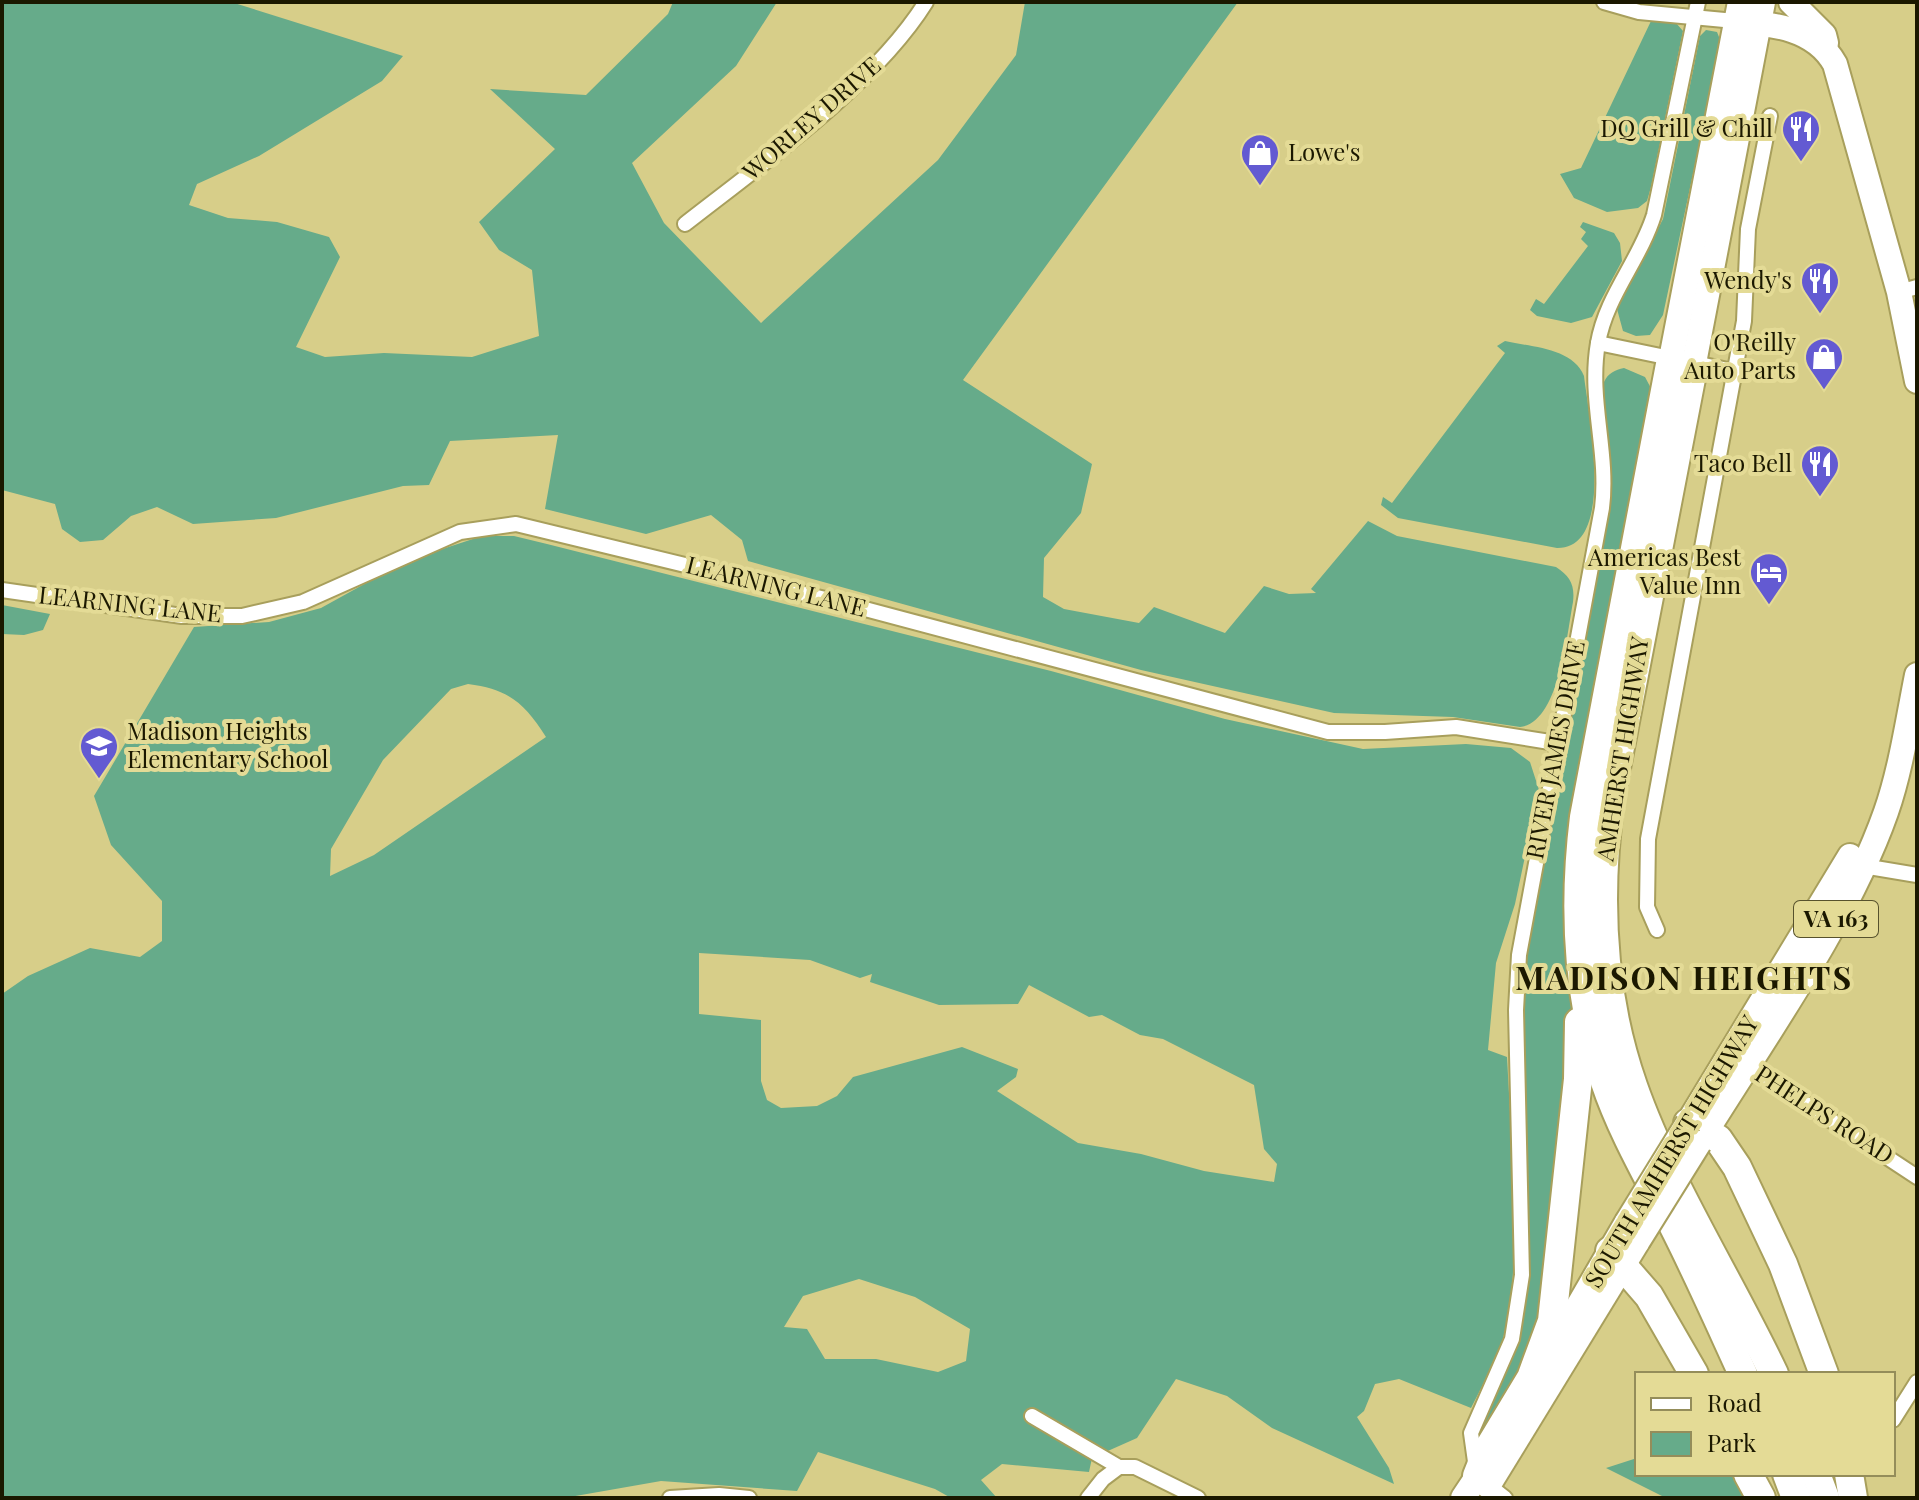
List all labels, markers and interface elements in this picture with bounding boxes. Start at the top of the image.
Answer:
street label: WORLEY DRIVE [734,49,887,187]
restaurant icon: DQ Grill & Chill [1780,108,1822,163]
place label: DQ Grill & Chill [1600,111,1773,143]
shop icon: Lowe's [1239,132,1281,187]
place label: Lowe's [1288,135,1361,167]
restaurant icon: Wendy's [1799,260,1841,315]
place label: Wendy's [1703,263,1792,295]
place label: O'Reilly Auto Parts [1683,325,1796,385]
shop icon: O'Reilly Auto Parts [1803,336,1845,391]
restaurant icon: Taco Bell [1799,443,1841,498]
place label: Taco Bell [1694,446,1792,478]
place label: Americas Best Value Inn [1587,540,1741,600]
street label: LEARNING LANE [683,547,870,623]
hotel icon: Americas Best Value Inn [1748,551,1790,606]
street label: LEARNING LANE [37,577,223,629]
street label: AMHERST HIGHWAY [1587,633,1655,864]
street label: RIVER JAMES DRIVE [1517,638,1591,862]
place label: Madison Heights Elementary School [127,714,329,774]
school or university icon: Madison Heights Elementary School [78,725,120,780]
road number: VA 163 [1794,901,1878,937]
district label: MADISON HEIGHTS [1515,955,1853,998]
street label: SOUTH AMHERST HIGHWAY [1576,1008,1765,1293]
street label: PHELPS ROAD [1750,1057,1900,1170]
legend [1635,1372,1895,1476]
text: Road [1707,1386,1762,1418]
text: Park [1707,1426,1757,1458]

